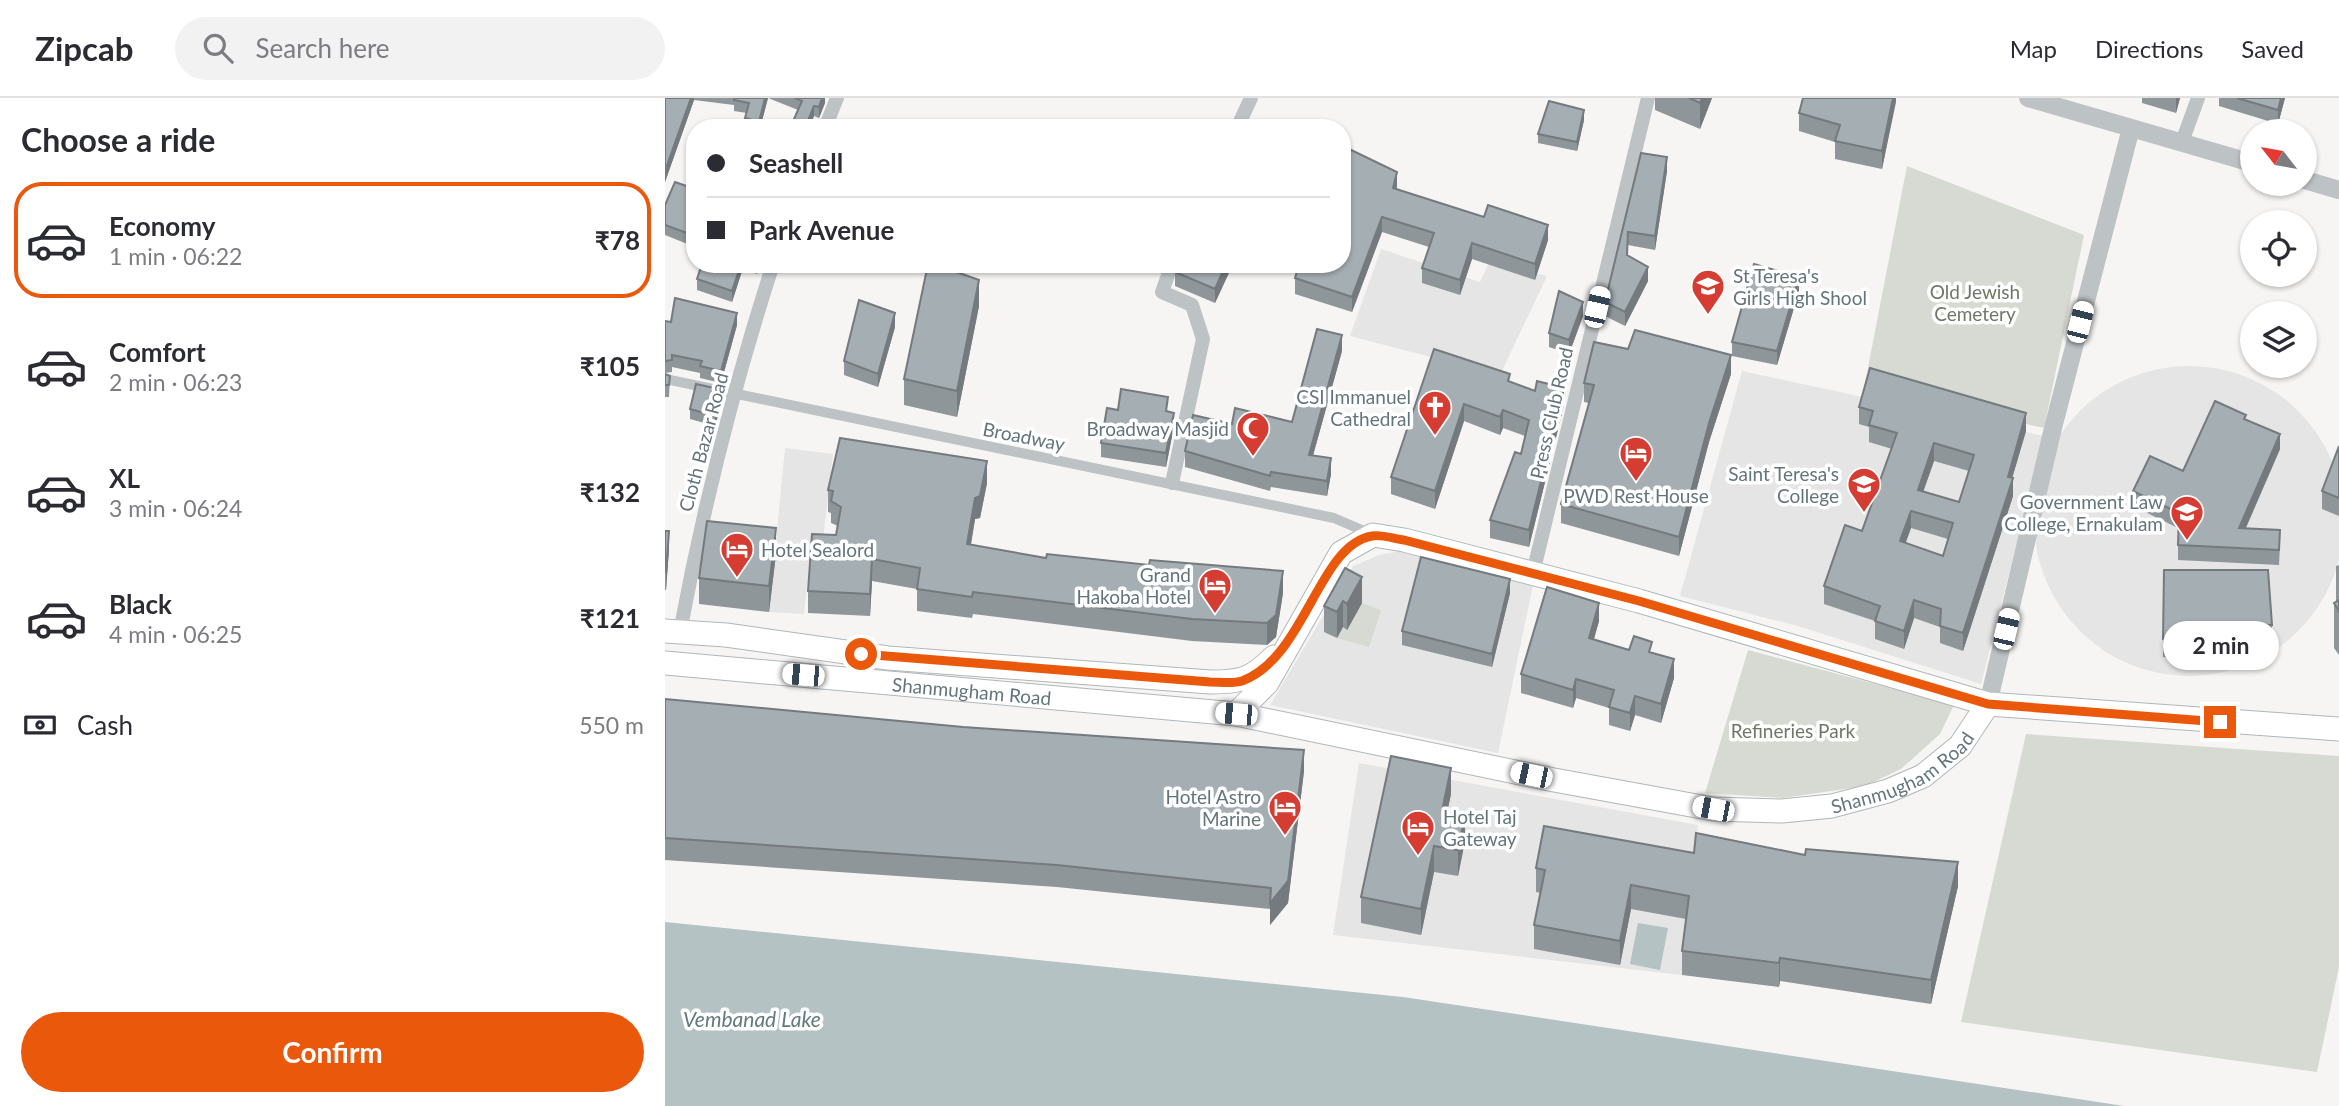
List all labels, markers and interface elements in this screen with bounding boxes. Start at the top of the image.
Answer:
search box [175,17,665,80]
text: Zipcab [35,28,133,68]
icon: search [199,29,237,67]
text: Search here [255,32,390,64]
text: Map [2010,34,2057,63]
text: Directions [2095,34,2203,63]
text: Saved [2241,34,2304,63]
north arrow [2240,119,2317,196]
map controls [2240,119,2317,378]
text: Choose a ride [21,120,215,159]
text: Seashell [749,147,843,179]
icon: car [25,209,88,272]
text: Economy [109,210,215,242]
button: locate [2240,210,2317,287]
text: Park Avenue [749,214,894,246]
text: ₹78 [595,224,640,256]
text: 1 min · 06:22 [109,242,242,270]
place label: St Teresa's Girls High Shool [1733,264,1867,309]
school or university icon: St Teresa's Girls High Shool [1689,267,1727,316]
park label: Old Jewish Cemetery [1930,280,2020,325]
car [1583,284,1612,330]
car [2065,299,2096,345]
button: layers [2240,301,2317,378]
icon: car [25,335,88,398]
text: Comfort [109,336,206,368]
street label: Press Club Road [1525,345,1577,481]
text: ₹105 [580,350,640,382]
text: 2 min · 06:23 [109,368,242,396]
street label: Cloth Bazar Road [673,370,733,514]
place label: CSI Immanuel Cathedral [1296,385,1411,430]
church icon: CSI Immanuel Cathedral [1416,388,1454,437]
mosque icon: Broadway Masjid [1234,409,1272,458]
street label: Broadway [981,417,1067,455]
place label: Broadway Masjid [1087,417,1229,440]
hotel icon: PWD Rest House [1617,434,1655,483]
icon: car [25,461,88,524]
text: XL [109,462,140,494]
place label: Saint Teresa's College [1728,462,1839,507]
school or university icon: Saint Teresa's College [1845,465,1883,514]
text: ₹132 [580,476,640,508]
place label: PWD Rest House [1563,484,1709,507]
place label: Government Law College, Ernakulam [2004,490,2163,535]
school or university icon: Government Law College, Ernakulam [2168,493,2206,542]
text: 3 min · 06:24 [109,494,242,522]
hotel icon: Hotel Sealord [718,530,756,579]
place label: Hotel Sealord [761,538,874,561]
place label: Grand Hakoba Hotel [1076,563,1191,608]
hotel icon: Grand Hakoba Hotel [1196,566,1234,615]
icon: car [25,587,88,650]
text: Black [109,588,172,620]
text: ₹121 [580,602,640,634]
car [1992,606,2021,652]
text: 4 min · 06:25 [109,620,242,648]
callout: 2 min [2162,620,2278,670]
text: 2 min [2192,631,2250,659]
route start [845,638,877,670]
car [782,663,825,687]
street label: Shanmugham Road [891,672,1052,709]
car [1215,702,1258,726]
icon: cash [21,706,59,744]
route end [2204,706,2236,738]
text: Cash [77,709,133,741]
text: 550 m [579,711,644,739]
park label: Refineries Park [1731,719,1856,742]
street label: Shanmugham Road [1828,727,1978,817]
car [1509,760,1554,790]
place label: Hotel Astro Marine [1165,785,1261,830]
hotel icon: Hotel Astro Marine [1266,788,1304,837]
car [1691,795,1736,823]
place label: Hotel Taj Gateway [1443,805,1517,850]
hotel icon: Hotel Taj Gateway [1399,808,1437,857]
water label: Vembanad Lake [683,1006,821,1031]
button: Confirm [21,1012,644,1092]

